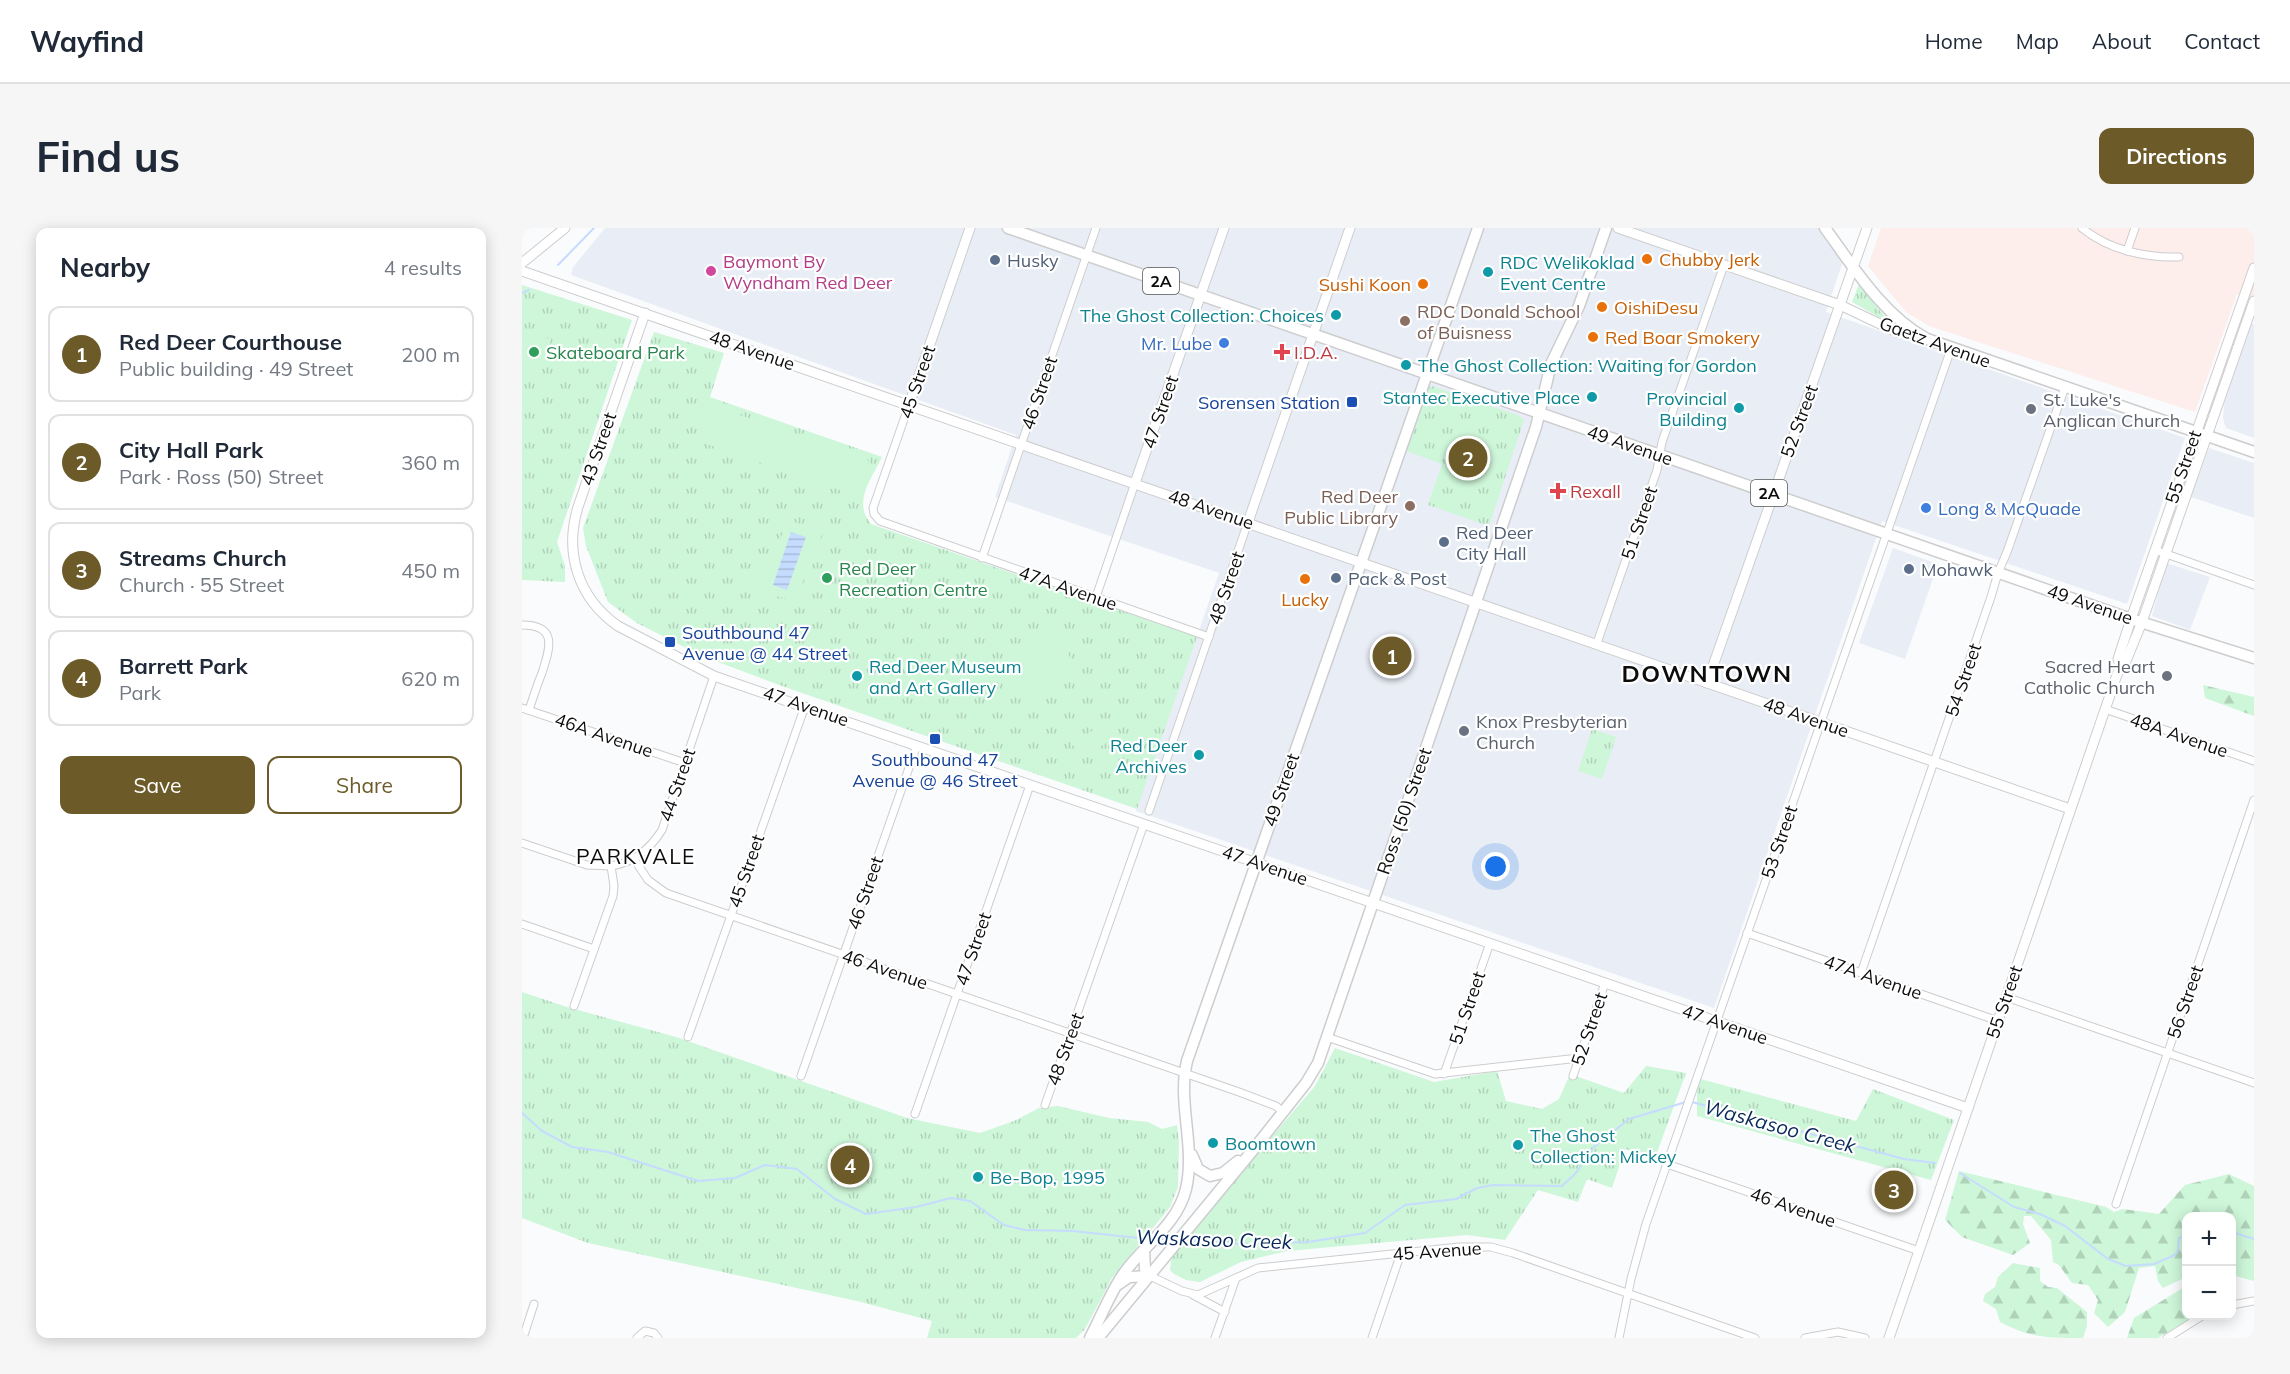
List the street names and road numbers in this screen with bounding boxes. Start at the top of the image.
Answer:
road number: 2A [1143,268,1179,294]
street label: Gaetz Avenue [1876,311,1994,373]
street label: 48 Avenue [706,325,798,375]
street label: 45 Street [894,342,940,422]
street label: 46 Street [1016,353,1062,433]
street label: 47 Street [1137,372,1183,452]
street label: 52 Street [1775,381,1823,461]
street label: 43 Street [575,409,621,489]
street label: 49 Avenue [1584,420,1676,470]
street label: 55 Street [2160,427,2206,507]
road number: 2A [1751,480,1787,506]
street label: 51 Street [1616,483,1662,563]
street label: 48 Avenue [1165,484,1257,534]
street label: 48 Street [1203,548,1249,628]
street label: 47A Avenue [1016,560,1120,616]
street label: 49 Avenue [2044,579,2136,629]
street label: 54 Street [1940,640,1986,720]
street label: 47 Avenue [760,681,852,731]
street label: 48 Avenue [1760,692,1852,742]
street label: 46A Avenue [552,707,656,763]
street label: 48A Avenue [2127,707,2231,763]
street label: 44 Street [654,745,700,825]
street label: Ross (50) Street [1372,745,1436,877]
street label: 49 Street [1258,750,1304,830]
street label: 53 Street [1756,802,1802,882]
street label: 45 Street [723,831,769,911]
street label: 47 Avenue [1219,840,1311,890]
street label: 46 Street [842,853,888,933]
street label: 47 Street [950,909,996,989]
street label: 46 Avenue [839,944,931,994]
street label: 47A Avenue [1821,949,1925,1005]
street label: 55 Street [1981,962,2027,1042]
street label: 56 Street [2162,962,2208,1042]
street label: 51 Street [1444,968,1490,1048]
street label: 52 Street [1566,989,1612,1069]
street label: 47 Avenue [1679,999,1771,1049]
street label: 48 Street [1041,1009,1089,1089]
street label: 46 Avenue [1747,1182,1839,1232]
street label: 45 Avenue [1392,1236,1482,1266]

